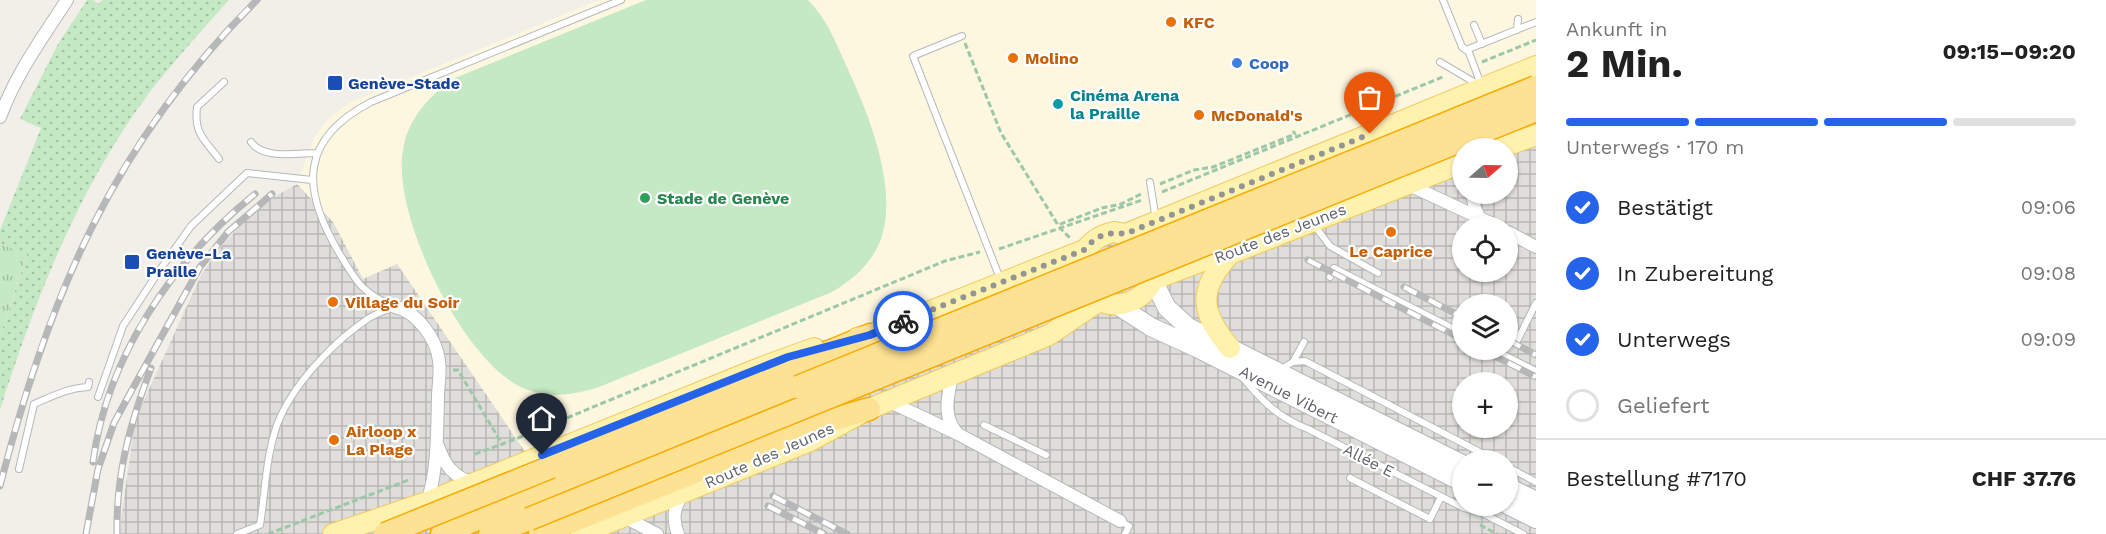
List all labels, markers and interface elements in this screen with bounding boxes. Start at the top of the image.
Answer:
place label: KFC [1183,13,1215,32]
marker: KFC [1164,15,1178,29]
text: Ankunft in [1566,17,1667,41]
text: 09:15–09:20 [1942,39,2076,64]
text: 2 Min. [1566,41,1683,86]
place label: Molino [1025,49,1079,68]
marker: Molino [1006,51,1020,65]
place label: Coop [1249,54,1289,73]
marker: Coop [1230,56,1244,70]
pin [1344,72,1395,134]
marker: Genève-Stade [326,74,344,92]
place label: Genève-Stade [348,74,460,93]
icon: bag [1353,81,1386,114]
place label: Cinéma Arena la Praille [1070,86,1180,123]
marker: Cinéma Arena la Praille [1051,97,1065,111]
place label: McDonald's [1211,106,1303,125]
marker: McDonald's [1192,108,1206,122]
text: Unterwegs · 170 m [1566,135,1744,159]
north arrow [1452,138,1518,204]
map controls [1452,138,1518,516]
place label: Stade de Genève [657,189,789,208]
marker: Stade de Genève [638,191,652,205]
icon: check [1566,191,1599,224]
text: Bestätigt [1617,195,1713,220]
text: 09:06 [2021,195,2076,219]
street label: Route des Jeunes [1212,200,1349,267]
button: locate [1452,216,1518,282]
marker: Le Caprice [1384,225,1398,239]
place label: Le Caprice [1349,242,1433,261]
place label: Genève-La Praille [146,244,232,281]
marker: Genève-La Praille [123,253,141,271]
icon: check [1566,257,1599,290]
text: In Zubereitung [1617,261,1773,286]
text: 09:08 [2021,261,2076,285]
courier [873,291,933,351]
place label: Village du Soir [345,293,459,312]
button: layers [1452,294,1518,360]
marker: Village du Soir [326,295,340,309]
icon: bike [887,305,920,338]
icon: check [1566,323,1599,356]
text: Unterwegs [1617,327,1731,352]
text: 09:09 [2021,327,2076,351]
street label: Avenue Vibert [1236,361,1342,428]
button: + [1452,372,1518,438]
pin [516,393,567,455]
text: Geliefert [1617,393,1709,418]
icon: home [525,402,558,435]
street label: Route des Jeunes [702,418,837,493]
place label: Airloop x La Plage [346,422,417,459]
marker: Airloop x La Plage [327,433,341,447]
street label: Allée E [1340,440,1397,481]
button: − [1452,450,1518,516]
text: Bestellung #7170 [1566,466,1747,491]
text: CHF 37.76 [1972,466,2076,491]

